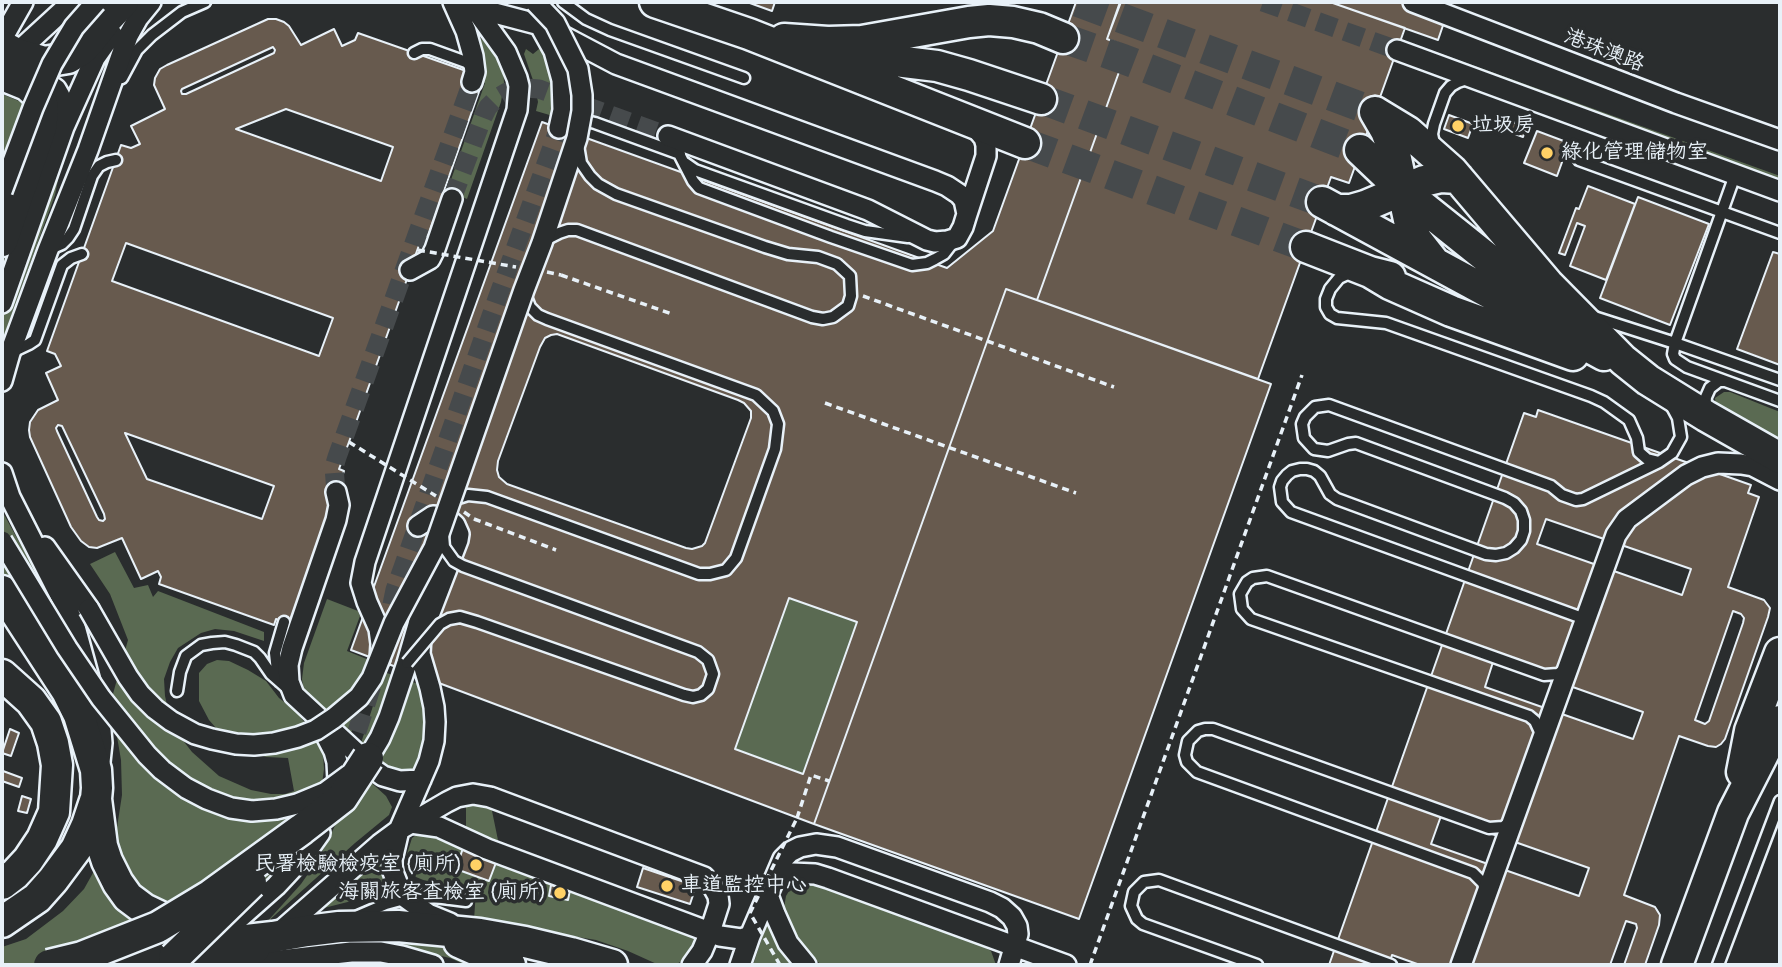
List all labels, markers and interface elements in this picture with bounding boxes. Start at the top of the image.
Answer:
street label: 港珠澳路 [1560,24,1648,78]
place label: 垃圾房 [1472,113,1535,139]
marker: 垃圾房 [1450,118,1466,134]
place label: 綠化管理儲物室 [1561,140,1708,166]
marker: 綠化管理儲物室 [1539,145,1555,161]
place label: 民署檢驗檢疫室 (廁所) [254,852,462,878]
marker: 民署檢驗檢疫室 (廁所) [468,857,484,873]
place label: 車道監控中心 [681,873,807,899]
marker: 車道監控中心 [659,878,675,894]
place label: 海關旅客查檢室 (廁所) [338,880,546,906]
marker: 海關旅客查檢室 (廁所) [552,885,568,901]

